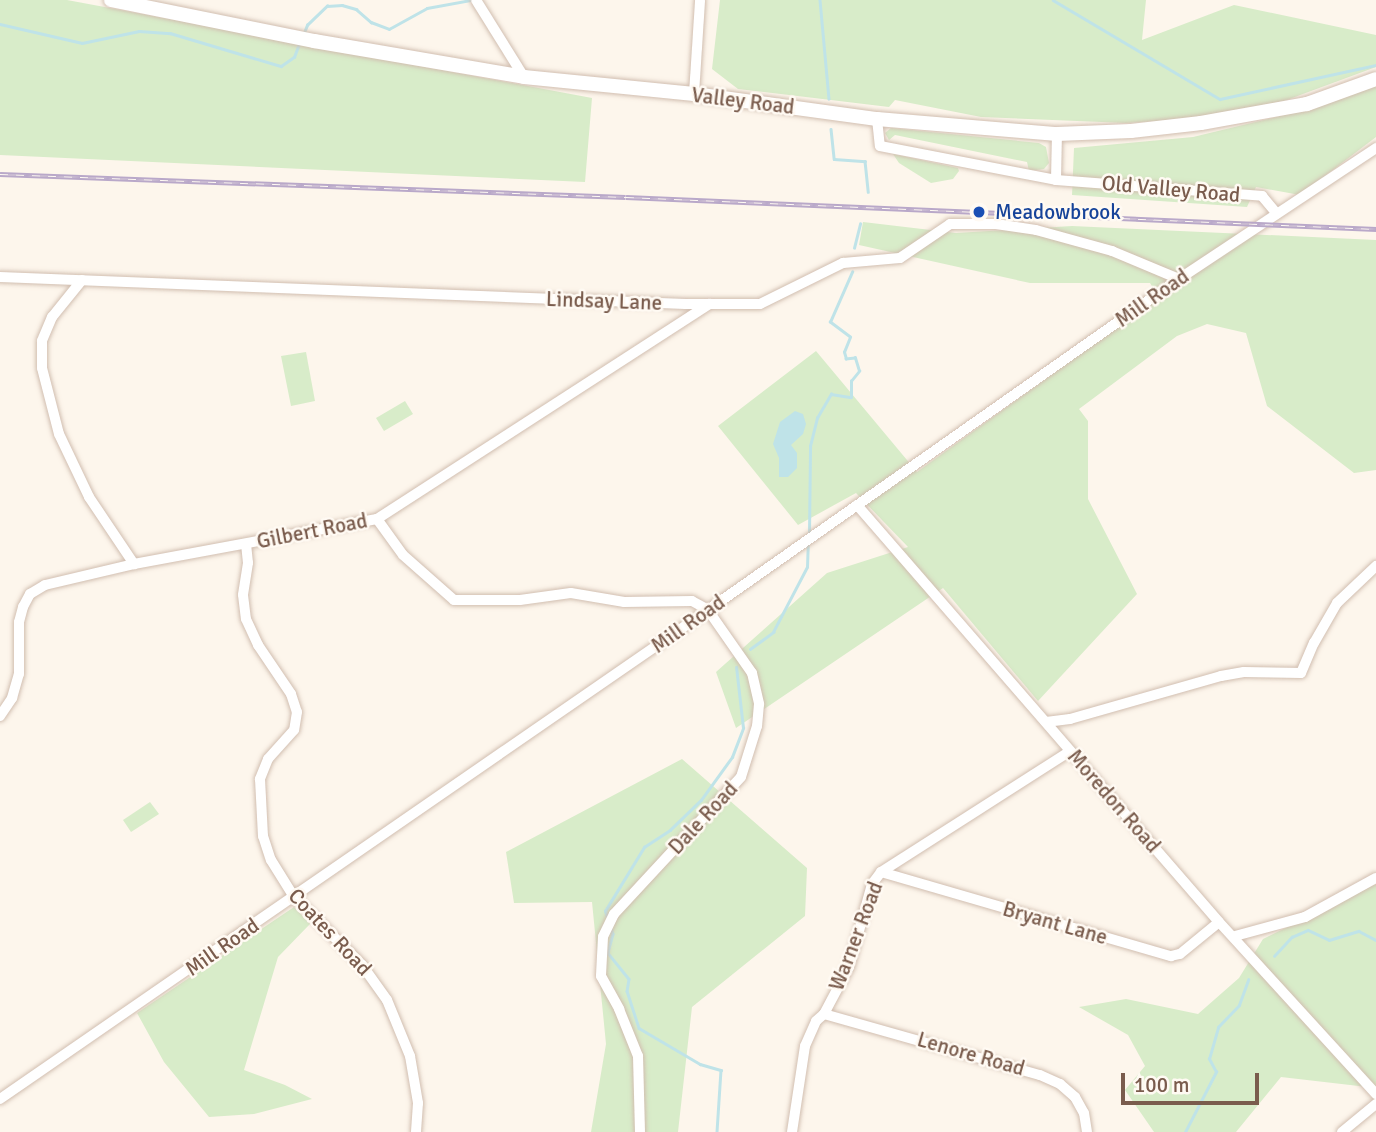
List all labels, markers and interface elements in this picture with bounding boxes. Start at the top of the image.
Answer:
street label: Valley Road [690,82,796,120]
street label: Old Valley Road [1101,170,1241,208]
place label: Meadowbrook [995,199,1121,225]
marker: Meadowbrook [969,202,989,222]
street label: Mill Road [1110,263,1194,333]
street label: Lindsay Lane [545,286,663,316]
street label: Gilbert Road [255,508,369,554]
street label: Mill Road [646,589,730,659]
street label: Moredon Road [1062,744,1166,858]
street label: Dale Road [663,776,743,860]
street label: Warner Road [824,878,888,994]
street label: Coates Road [283,883,377,981]
street label: Bryant Lane [1000,896,1110,950]
street label: Mill Road [180,912,264,982]
street label: Lenore Road [914,1027,1028,1081]
scale bar [1124,1058,1262,1102]
text: 100 m [1134,1072,1189,1098]

